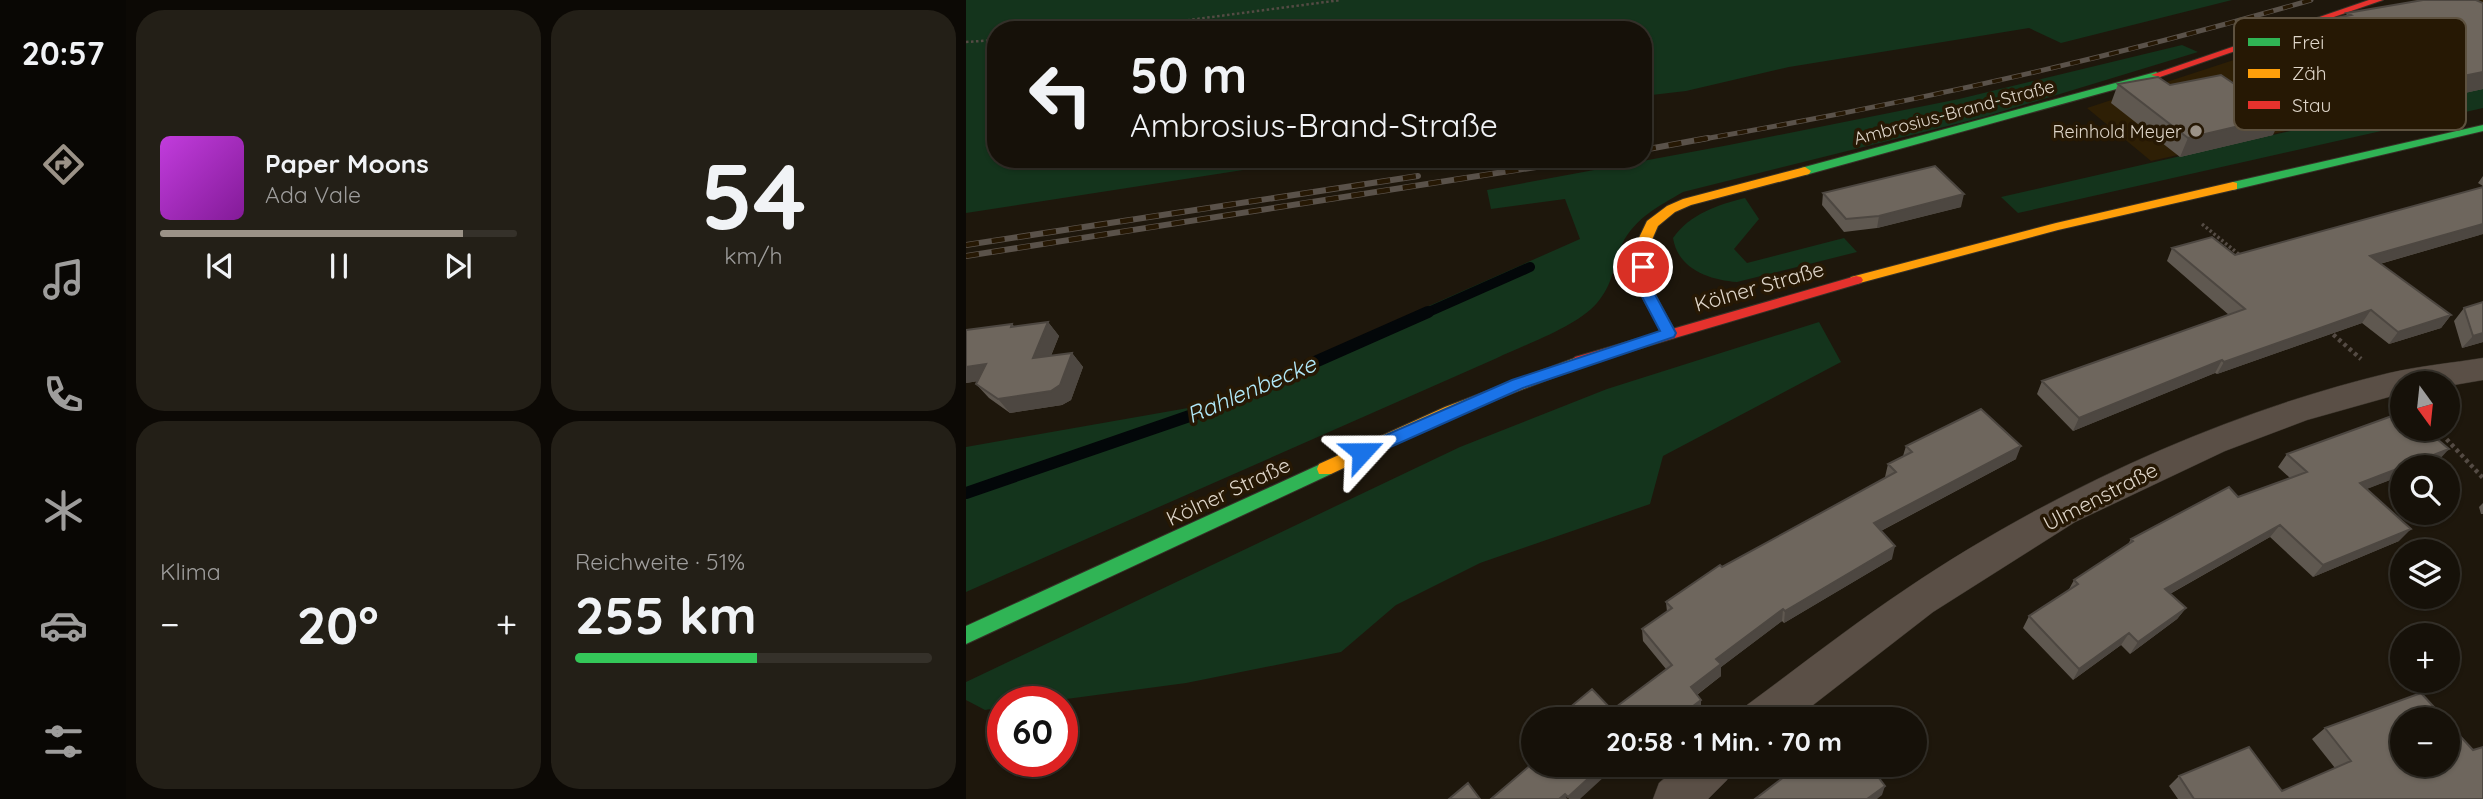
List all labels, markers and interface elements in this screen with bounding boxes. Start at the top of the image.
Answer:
legend [2234,18,2466,130]
text: Frei [2292,30,2324,54]
text: 20:57 [22,33,104,73]
text: 50 m [1130,44,1247,105]
icon: left [1015,49,1106,140]
text: Zäh [2292,61,2327,85]
street label: Ambrosius-Brand-Straße [1851,74,2057,150]
text: Stau [2292,93,2331,117]
text: Ambrosius-Brand-Straße [1130,105,1498,145]
place label: Reinhold Meyer [2053,120,2182,143]
marker: Reinhold Meyer [2188,123,2204,139]
text: 54 [701,138,806,252]
icon: directions [39,140,88,189]
text: Paper Moons [265,147,429,180]
text: Ada Vale [265,180,361,209]
pin [1613,237,1673,297]
text: km/h [724,241,783,270]
icon: previous [201,247,239,285]
icon: pause [320,247,358,285]
icon: next [439,247,477,285]
icon: arrive [1624,248,1662,286]
icon: music [39,255,88,304]
street label: Kölner Straße [1691,255,1827,317]
water label: Rahlenbecke [1182,348,1321,429]
icon: phone [39,370,88,419]
north arrow [2390,371,2460,441]
map controls [2390,371,2460,777]
position arrow [1325,415,1399,489]
street label: Kölner Straße [1162,451,1294,531]
button: search [2390,455,2460,525]
street label: Ulmenstraße [2038,456,2162,536]
icon: climate [39,486,88,535]
button: layers [2390,539,2460,609]
text: Reichweite · 51% [575,547,745,576]
text: Klima [160,557,221,586]
text: 255 km [575,582,757,647]
text: 20° [297,592,379,657]
text: − [160,600,180,648]
text: + [496,600,517,648]
icon: car [39,601,88,650]
button: + [2390,623,2460,693]
speed limit sign: 60 [987,686,1078,777]
button: − [2390,707,2460,777]
icon: filters [39,717,88,766]
text: 20:58 · 1 Min. · 70 m [1606,725,1842,758]

